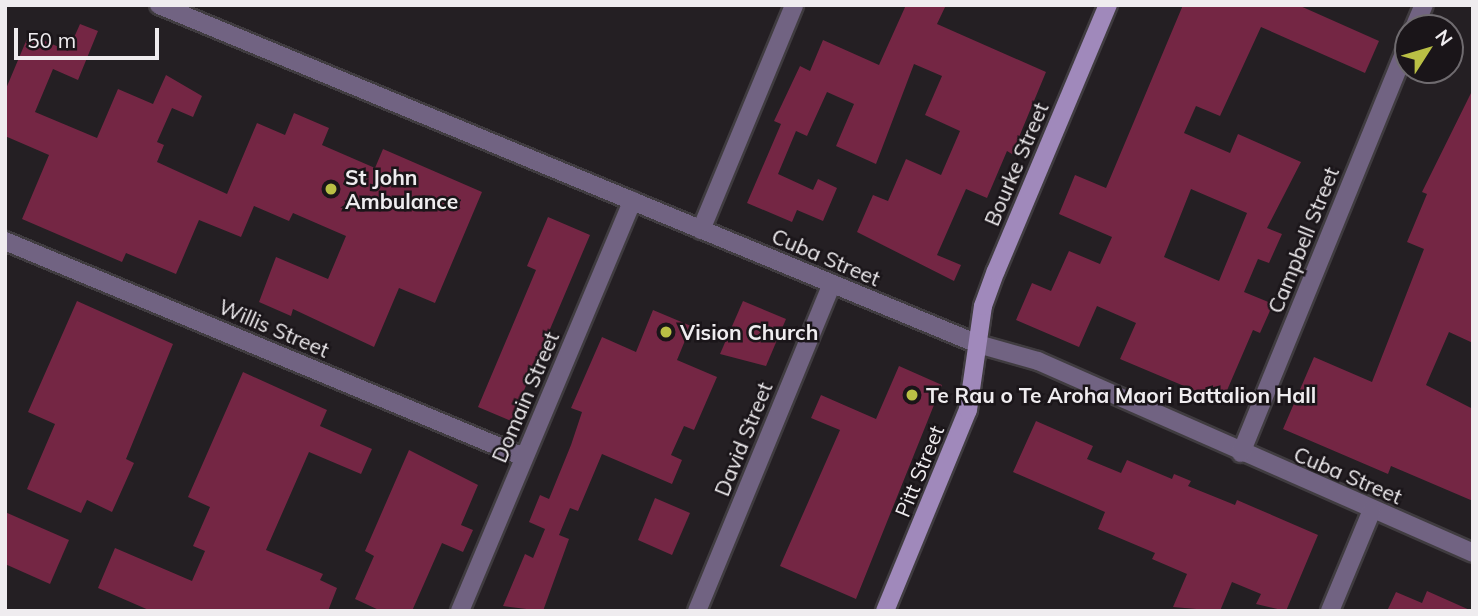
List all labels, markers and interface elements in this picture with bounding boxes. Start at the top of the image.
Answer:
scale bar [18,14,163,58]
north arrow [1394,14,1464,84]
text: N [1430,25,1458,51]
text: 50 m [27,27,76,53]
street label: Bourke Street [979,99,1053,229]
street label: Campbell Street [1262,163,1344,317]
place label: St John Ambulance [345,164,458,214]
marker: St John Ambulance [323,181,339,197]
street label: Cuba Street [768,223,884,291]
street label: Willis Street [215,293,333,363]
place label: Vision Church [680,319,818,345]
marker: Vision Church [658,324,674,340]
street label: Domain Street [486,328,564,466]
street label: David Street [709,378,777,500]
place label: Te Rau o Te Aroha Maori Battalion Hall [926,382,1316,408]
marker: Te Rau o Te Aroha Maori Battalion Hall [904,387,920,403]
street label: Pitt Street [889,421,949,521]
street label: Cuba Street [1290,441,1406,509]

